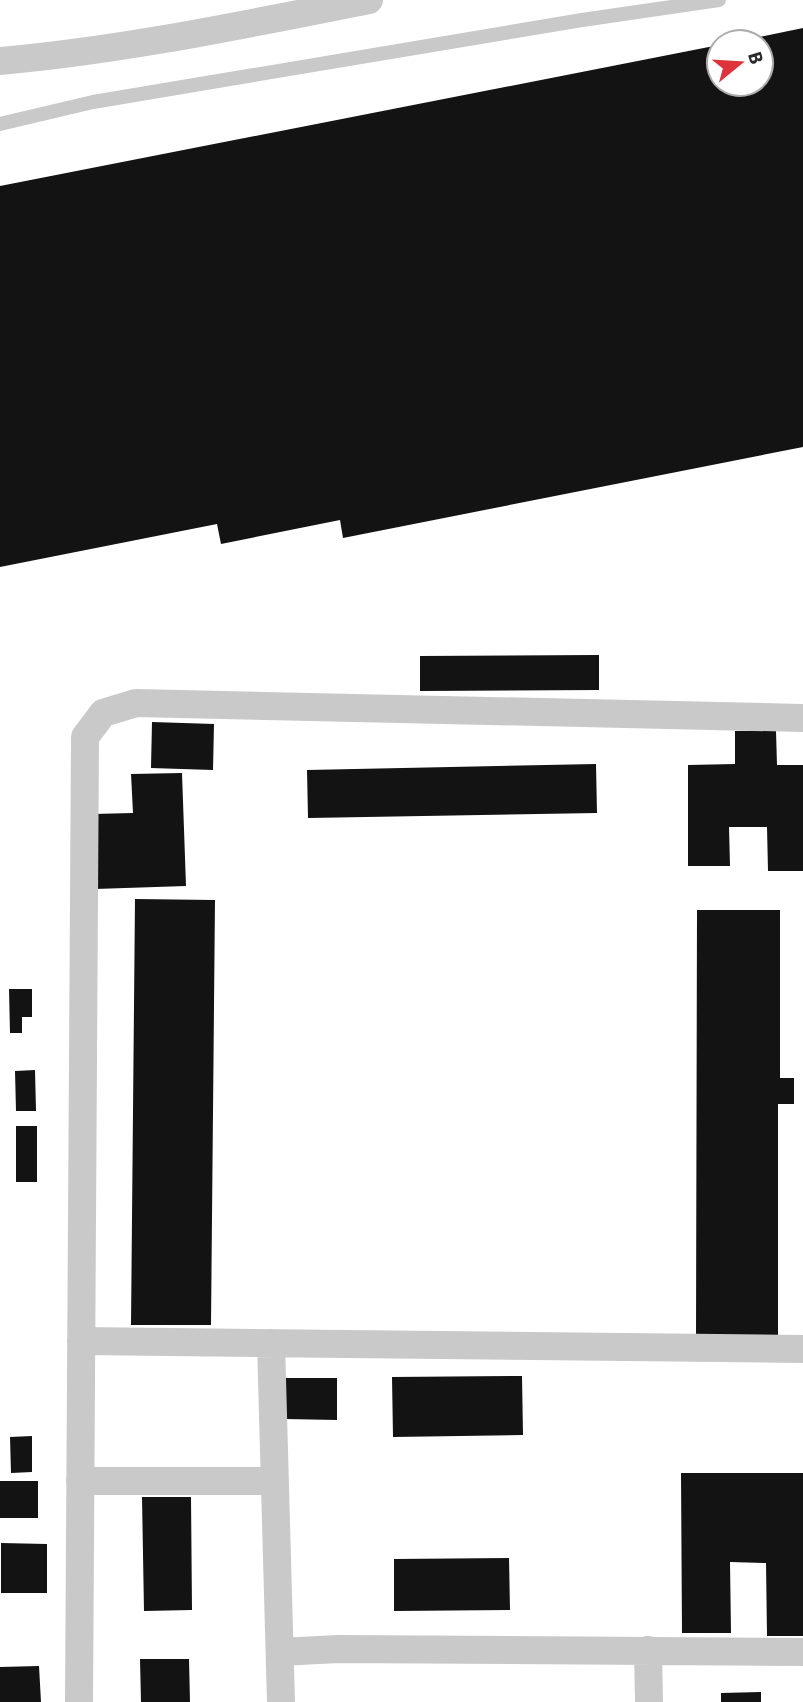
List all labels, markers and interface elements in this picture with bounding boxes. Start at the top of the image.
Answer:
north arrow [705,28,775,98]
text: B [742,49,769,68]

